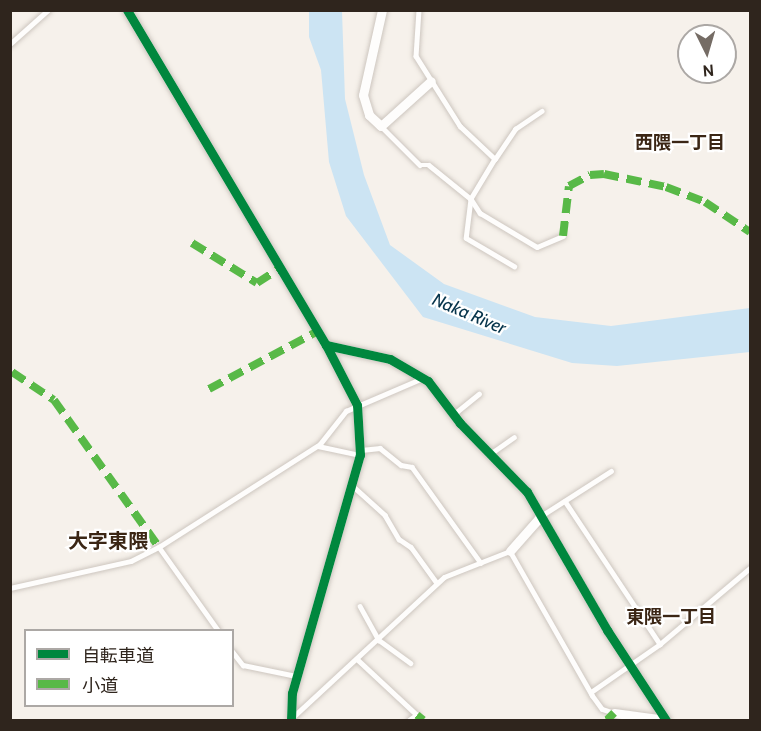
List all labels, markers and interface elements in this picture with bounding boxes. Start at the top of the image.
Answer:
north arrow [677,24,737,84]
text: N [702,60,715,80]
district label: 西隈一丁目 [635,132,725,154]
water label: Naka River [429,289,509,339]
district label: 大字東隈 [68,529,148,553]
district label: 東隈一丁目 [626,606,716,628]
legend [24,629,234,707]
text: 自転車道 [82,645,154,667]
text: 小道 [82,675,118,697]

